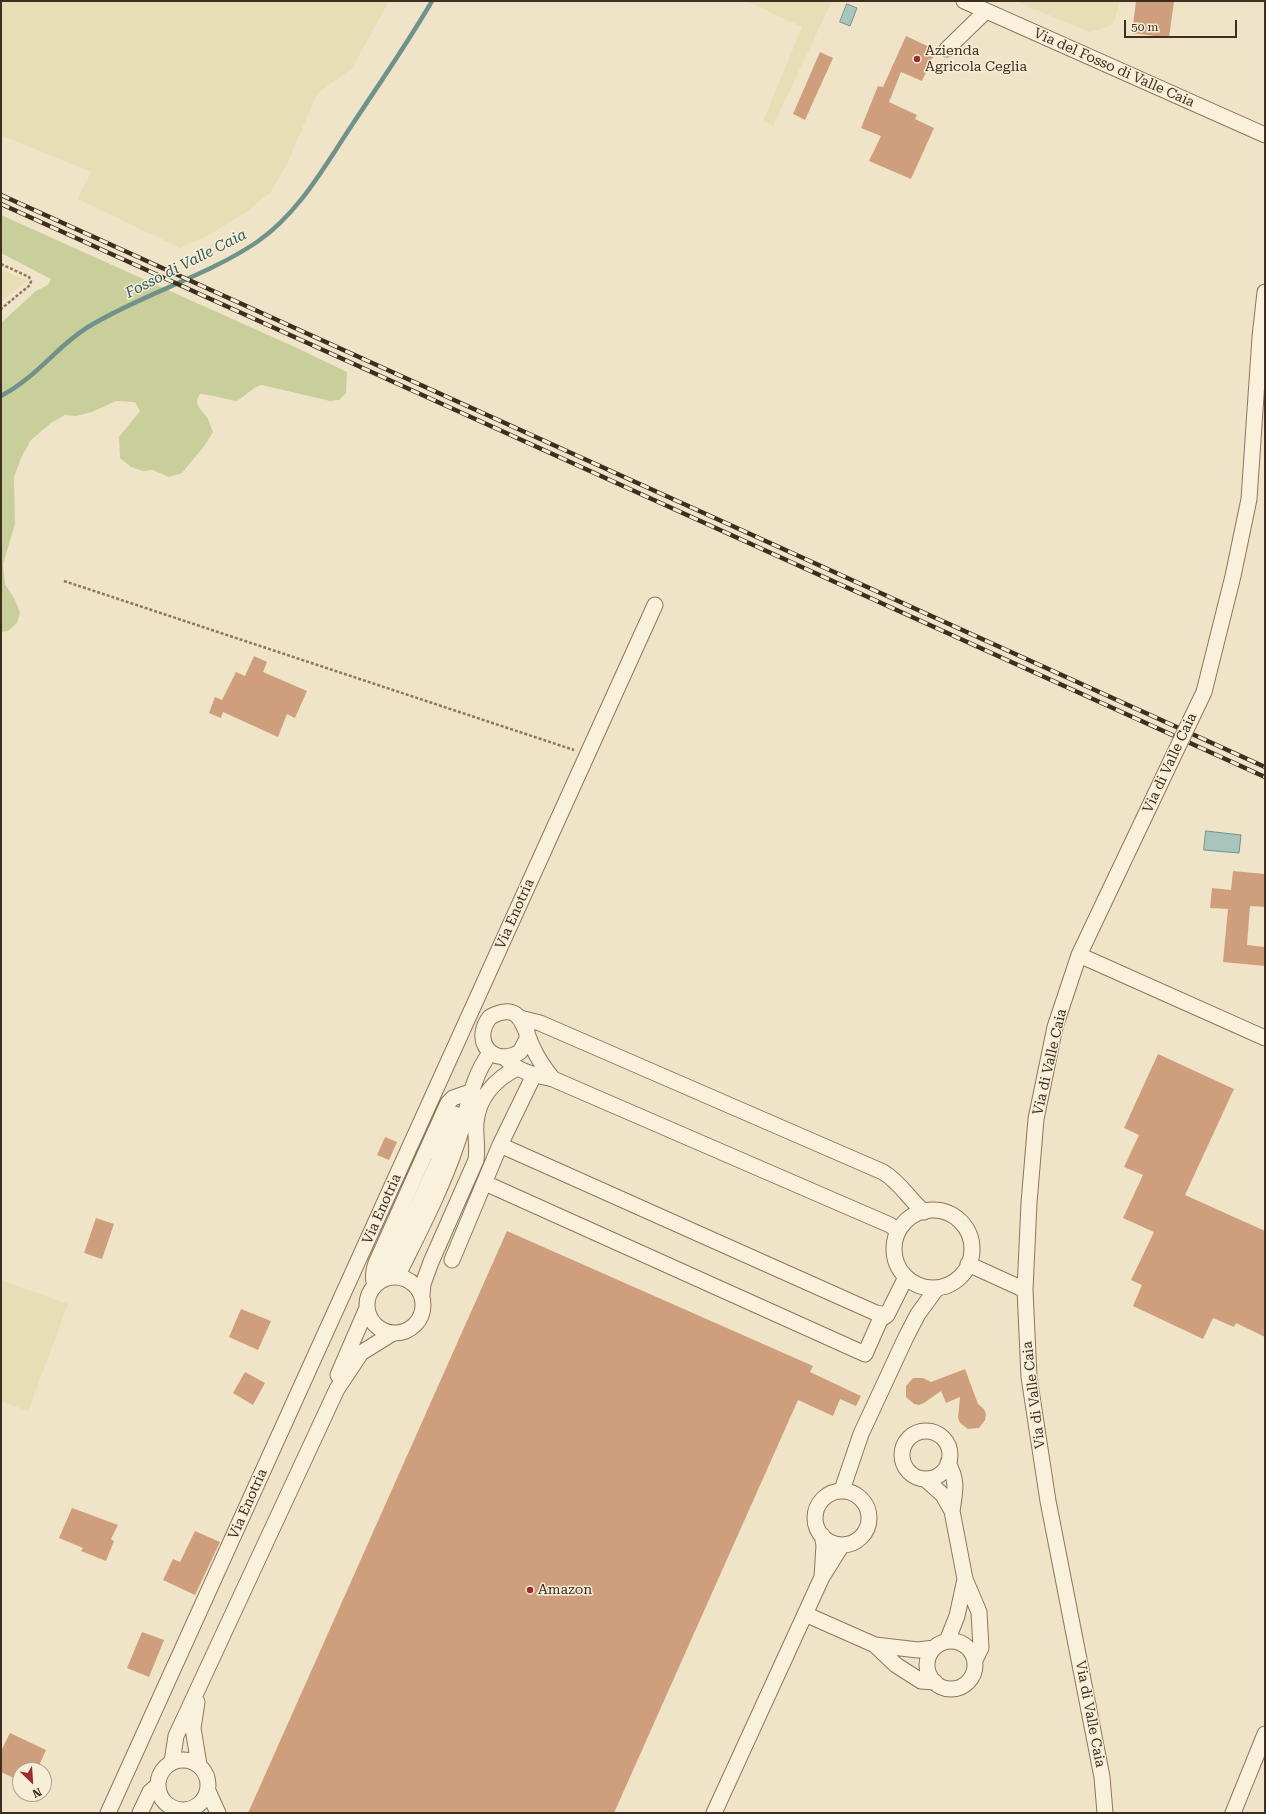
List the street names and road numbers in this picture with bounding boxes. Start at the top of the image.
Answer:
street label: Via del Fosso di Valle Caia [1031,25,1197,111]
street label: Via di Valle Caia [1139,710,1201,816]
street label: Via Enotria [492,876,538,952]
street label: Via di Valle Caia [1030,1007,1070,1117]
street label: Via Enotria [359,1171,405,1247]
street label: Via di Valle Caia [1019,1340,1049,1450]
street label: Via Enotria [225,1466,271,1542]
street label: Via di Valle Caia [1071,1659,1109,1769]

